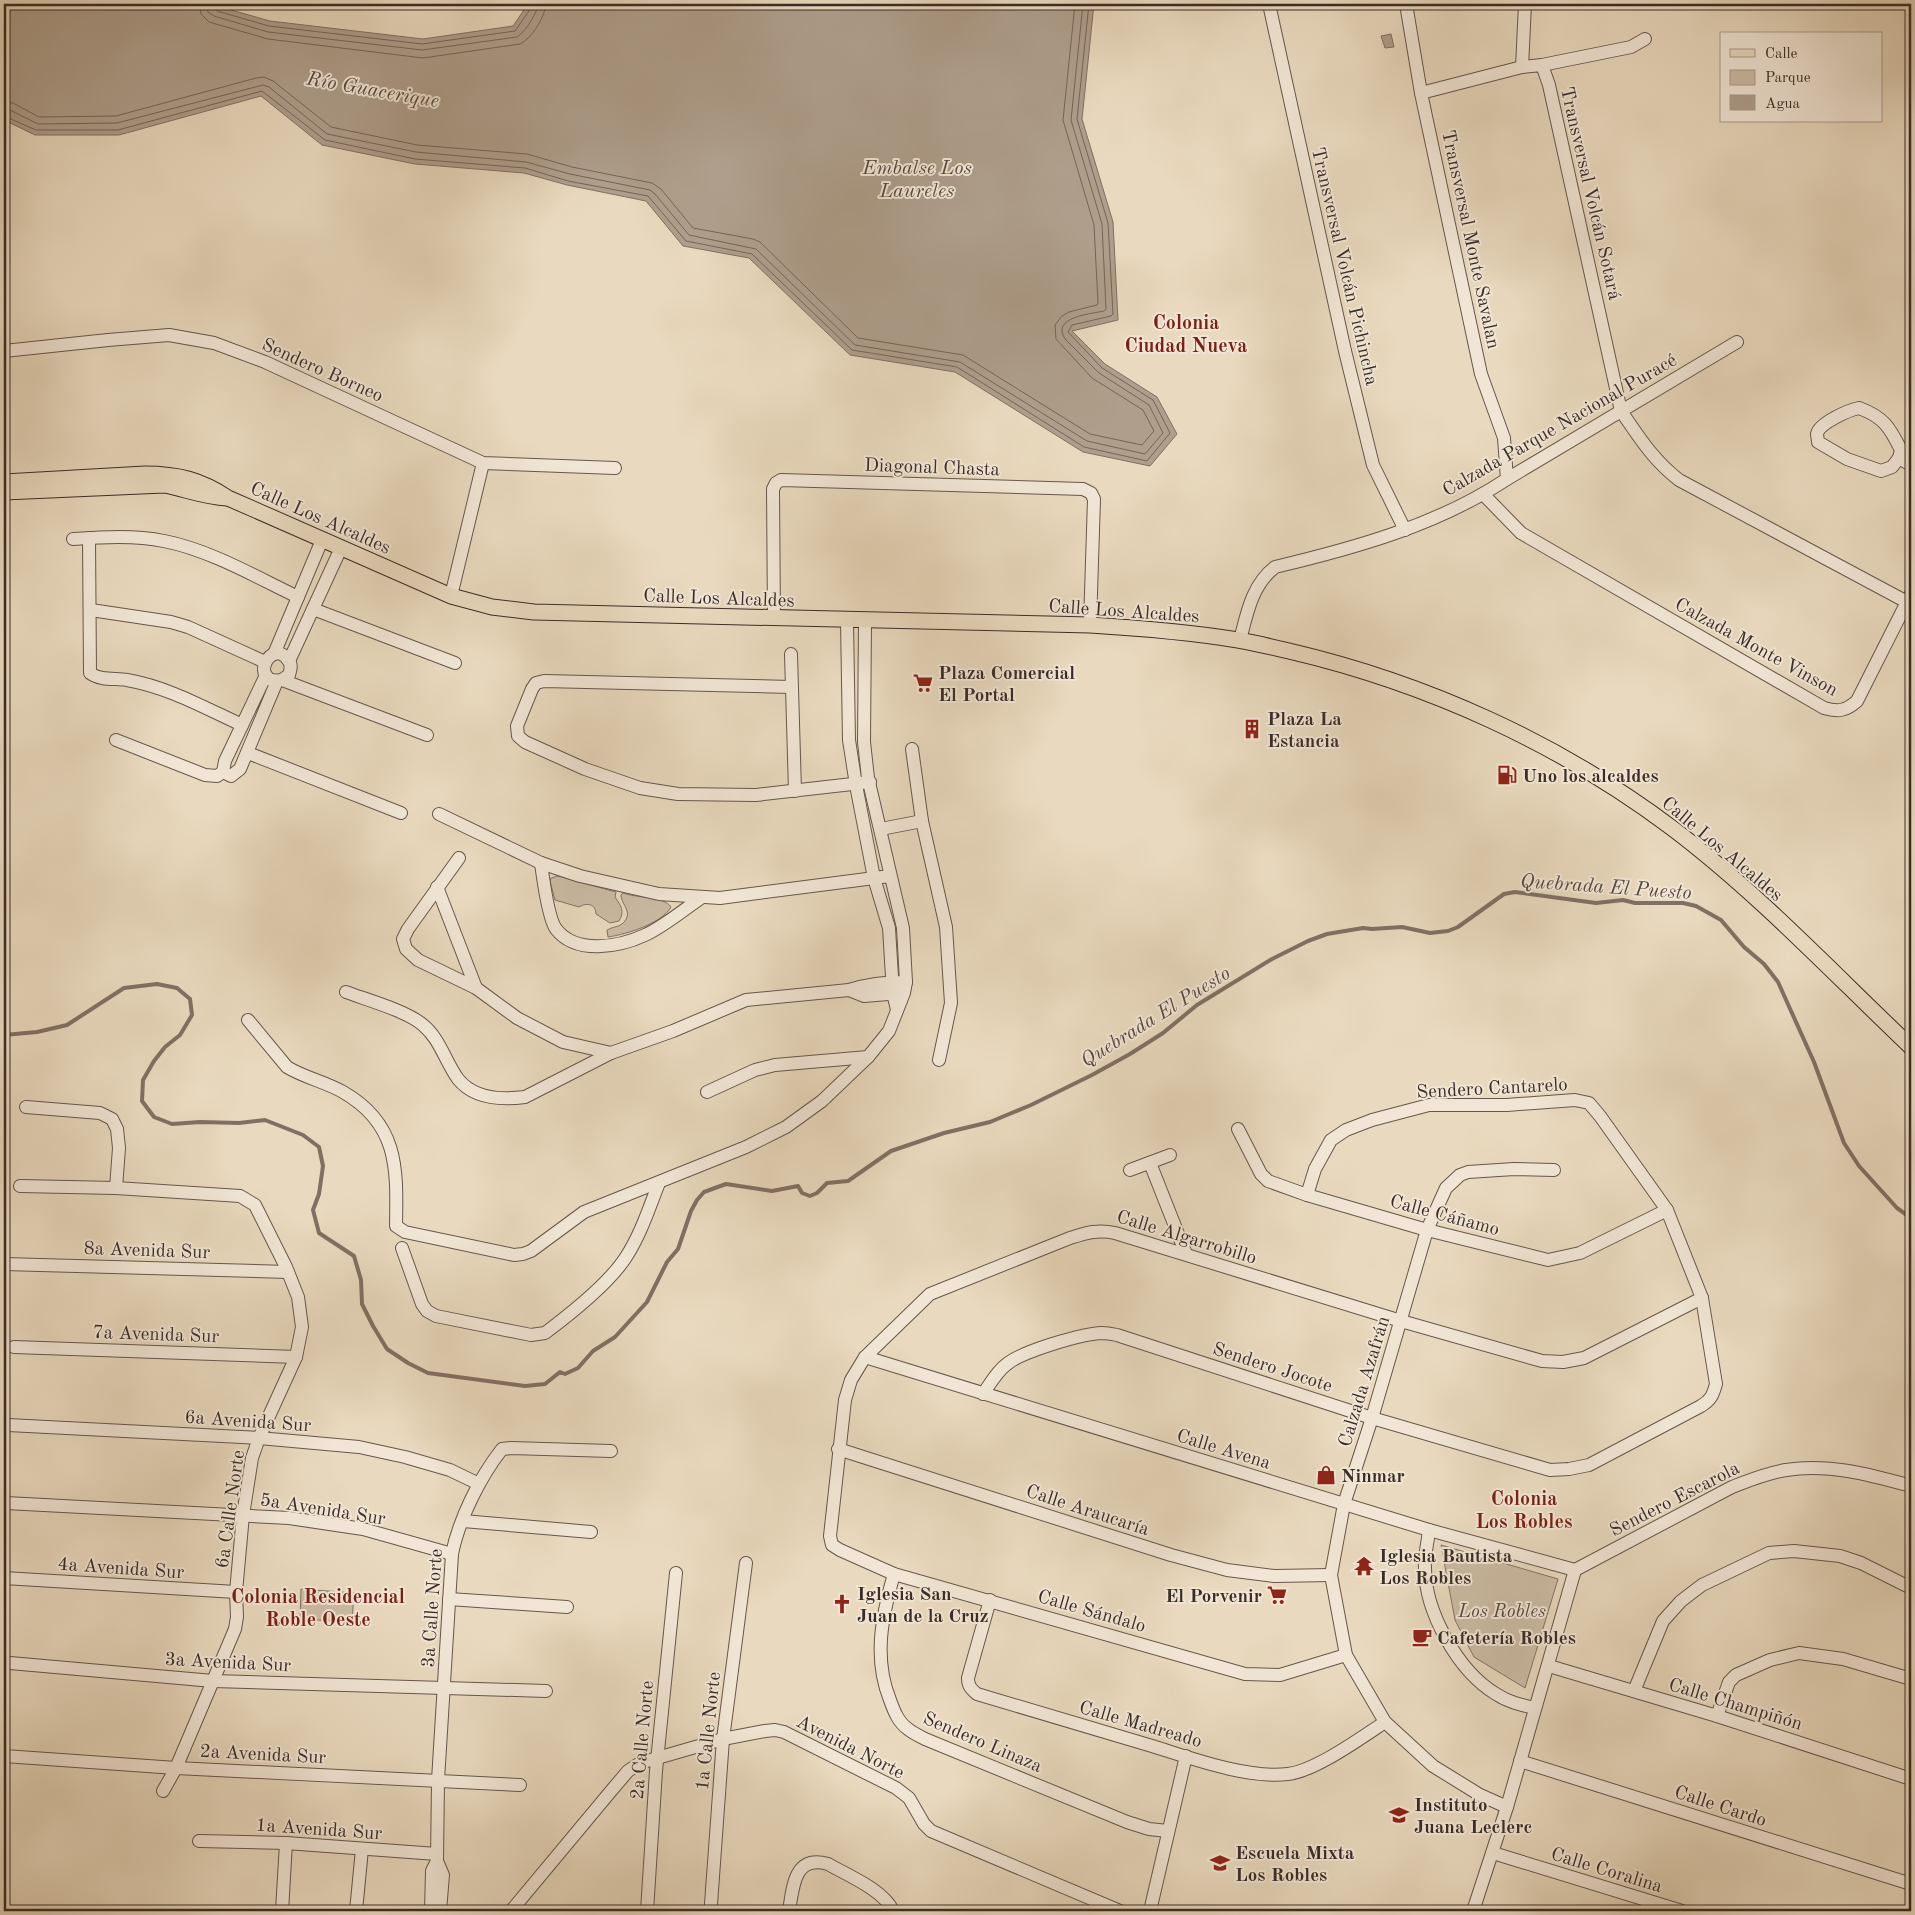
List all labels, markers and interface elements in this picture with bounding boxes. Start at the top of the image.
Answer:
legend [1720,32,1882,122]
text: Calle [1765,47,1798,62]
water label: Río Guacerique [304,69,440,112]
text: Parque [1765,71,1811,86]
street label: Transversal Volcán Sotará [1556,85,1623,303]
text: Agua [1765,97,1801,112]
street label: Transversal Monte Savalan [1437,128,1502,351]
street label: Transversal Volcán Pichincha [1307,146,1380,388]
water label: Embalse Los Laureles [861,159,972,202]
district label: Colonia Ciudad Nueva [1124,314,1248,357]
street label: Sendero Borneo [258,336,386,407]
street label: Calzada Parque Nacional Puracé [1440,351,1681,501]
street label: Diagonal Chasta [864,457,1001,480]
street label: Calle Los Alcaldes [247,480,393,559]
street label: Calle Los Alcaldes [643,587,795,612]
street label: Calzada Monte Vinson [1671,595,1840,701]
street label: Calle Los Alcaldes [1048,598,1200,627]
place label: Plaza Comercial El Portal [938,665,1075,706]
supermarket icon: Plaza Comercial El Portal [912,672,934,694]
place label: Plaza La Estancia [1267,711,1342,752]
building icon: Plaza La Estancia [1241,718,1263,740]
fuel station icon: Uno los alcaldes [1496,764,1518,786]
place label: Uno los alcaldes [1522,768,1659,787]
street label: Calle Los Alcaldes [1657,794,1786,906]
water label: Quebrada El Puesto [1519,872,1692,904]
water label: Quebrada El Puesto [1078,964,1234,1072]
street label: Sendero Cantarelo [1416,1076,1568,1103]
street label: Calle Cáñamo [1387,1193,1501,1240]
street label: Calle Algarrobillo [1114,1208,1259,1269]
street label: 8a Avenida Sur [83,1240,211,1263]
street label: Calzada Azafrán [1336,1314,1394,1449]
street label: 7a Avenida Sur [92,1324,220,1347]
street label: Sendero Jocote [1210,1340,1334,1397]
street label: 6a Avenida Sur [184,1409,312,1436]
street label: Calle Avena [1174,1427,1273,1474]
street label: 6a Calle Norte [214,1449,249,1570]
street label: Sendero Escarola [1607,1459,1744,1541]
shop icon: Ninmar [1315,1464,1337,1486]
place label: Ninmar [1341,1468,1405,1487]
street label: Calle Araucaría [1023,1483,1152,1540]
district label: Colonia Los Robles [1475,1490,1573,1533]
street label: 5a Avenida Sur [259,1491,387,1530]
street label: 3a Calle Norte [420,1548,447,1668]
place label: Iglesia Bautista Los Robles [1379,1548,1513,1589]
temple icon: Iglesia Bautista Los Robles [1353,1555,1375,1577]
street label: 4a Avenida Sur [57,1556,185,1583]
supermarket icon: El Porvenir [1266,1584,1288,1606]
place label: Iglesia San Juan de la Cruz [857,1586,989,1627]
district label: Colonia Residencial Roble Oeste [231,1588,405,1631]
street label: Calle Sándalo [1035,1588,1148,1637]
place label: El Porvenir [1165,1588,1262,1607]
church icon: Iglesia San Juan de la Cruz [831,1593,853,1615]
park label: Los Robles [1457,1603,1546,1622]
cafe icon: Cafetería Robles [1411,1626,1433,1648]
place label: Cafetería Robles [1437,1630,1576,1649]
street label: 3a Avenida Sur [164,1651,292,1676]
street label: 1a Calle Norte [694,1671,725,1792]
street label: Calle Champiñón [1666,1676,1804,1735]
street label: 2a Calle Norte [629,1680,658,1801]
street label: Calle Madreado [1077,1699,1204,1752]
street label: Sendero Linaza [920,1710,1045,1777]
street label: Avenida Norte [793,1713,907,1784]
street label: 2a Avenida Sur [199,1743,327,1768]
street label: Calle Cardo [1672,1784,1769,1831]
place label: Instituto Juana Leclerc [1414,1797,1533,1838]
school or university icon: Instituto Juana Leclerc [1388,1804,1410,1826]
street label: 1a Avenida Sur [255,1817,383,1844]
place label: Escuela Mixta Los Robles [1235,1845,1355,1886]
street label: Calle Coralina [1548,1845,1665,1898]
school or university icon: Escuela Mixta Los Robles [1209,1852,1231,1874]

